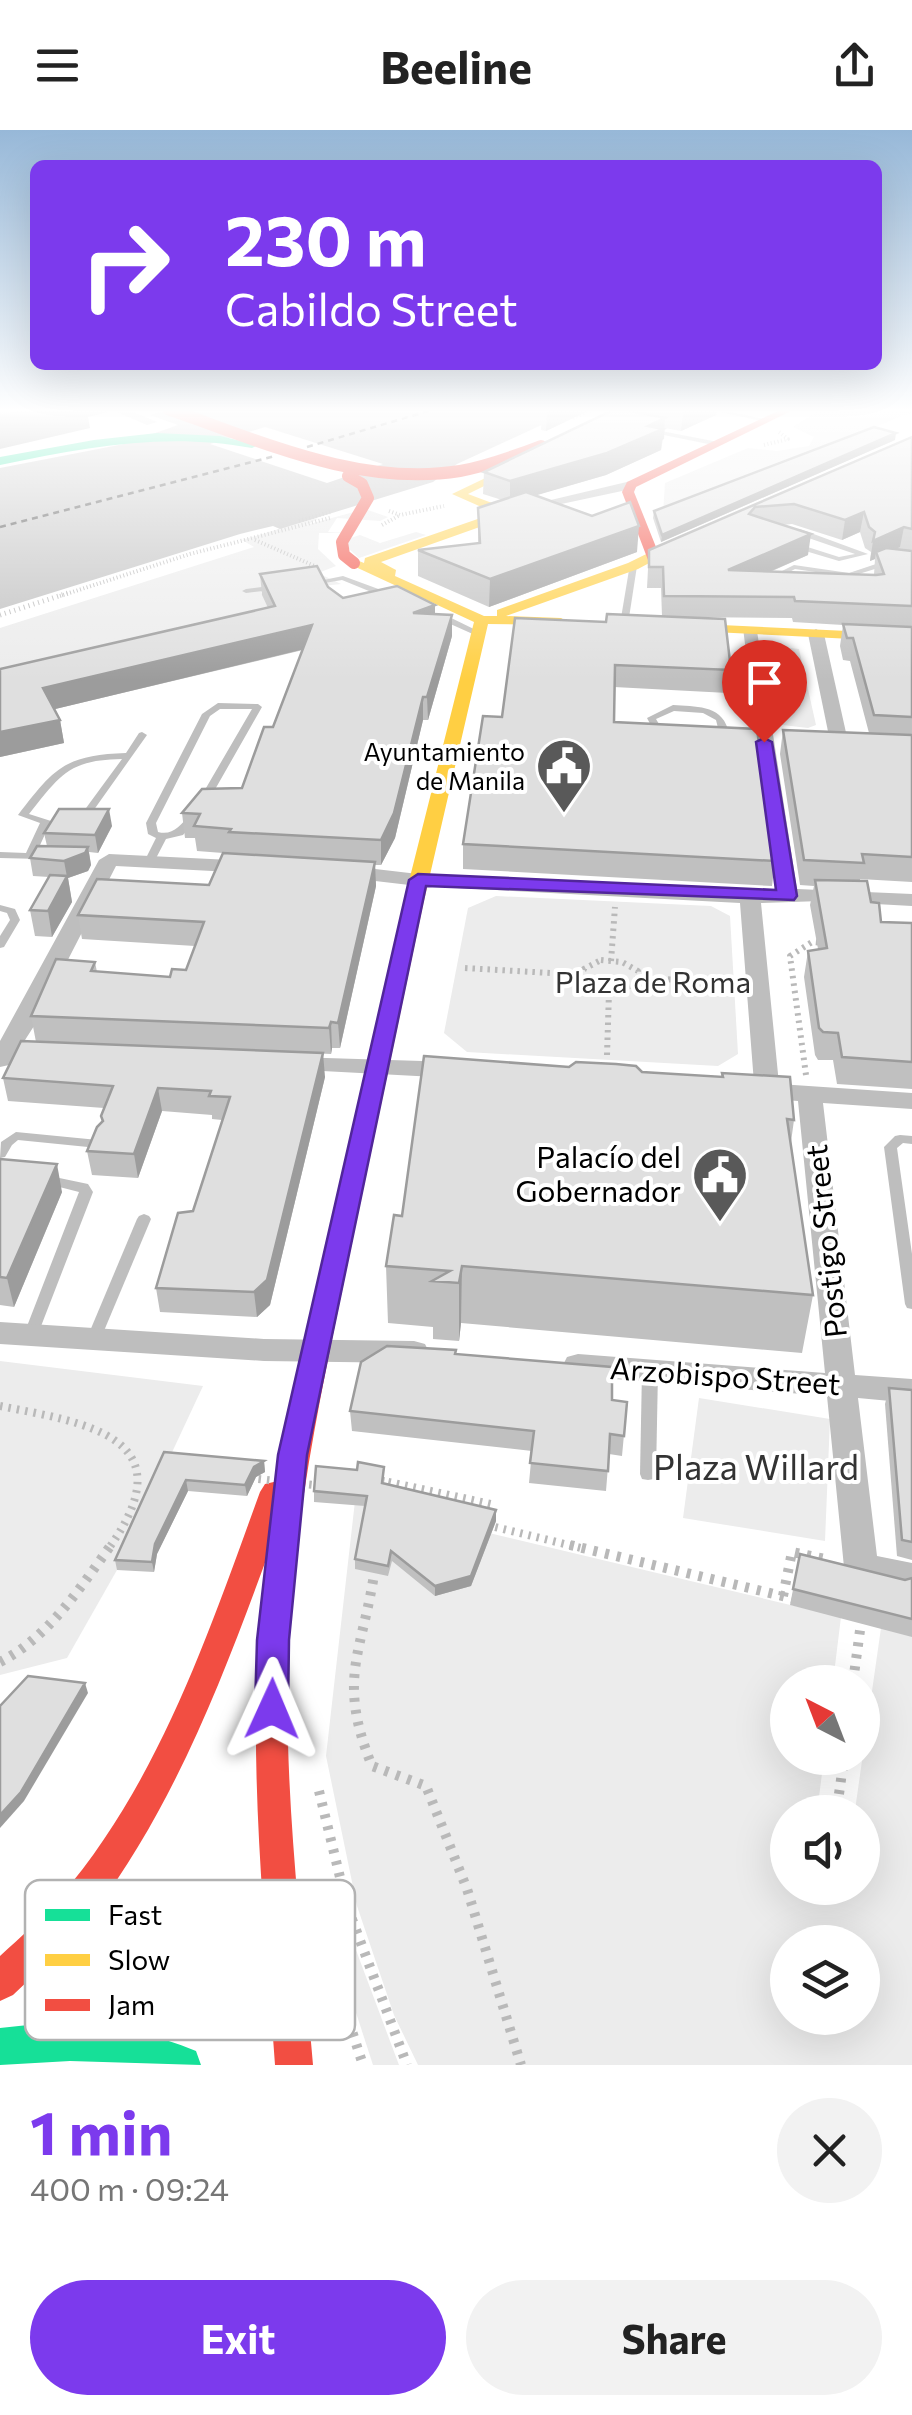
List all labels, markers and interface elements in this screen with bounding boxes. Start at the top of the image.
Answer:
icon: menu [30,38,85,93]
text: Beeline [380,38,532,93]
icon: share [827,38,882,93]
text: 230 m [225,195,427,280]
icon: right [60,200,190,330]
text: Cabildo Street [225,280,518,335]
pin [722,640,807,743]
icon: arrive [737,655,792,710]
place label: Ayuntamiento de Manila [363,736,525,795]
public building icon: Ayuntamiento de Manila [534,736,594,815]
park label: Plaza de Roma [555,962,751,999]
place label: Palacío del Gobernador [515,1137,681,1208]
street label: Postigo Street [796,1143,853,1340]
public building icon: Palacío del Gobernador [690,1145,750,1224]
street label: Arzobispo Street [609,1348,842,1401]
park label: Plaza Willard [653,1444,859,1487]
position arrow [220,1657,324,1761]
north arrow [770,1665,880,1775]
map controls [770,1665,880,2035]
button: sound [770,1795,880,1905]
legend [25,1880,355,2040]
text: Fast [108,1897,162,1931]
button: layers [770,1925,880,2035]
text: Slow [108,1942,170,1976]
text: Jam [108,1987,155,2021]
text: 1 min [30,2094,172,2167]
button: close [777,2098,882,2203]
text: 400 m · 09:24 [30,2168,229,2208]
button: Exit [30,2280,446,2395]
button: Share [466,2280,882,2395]

